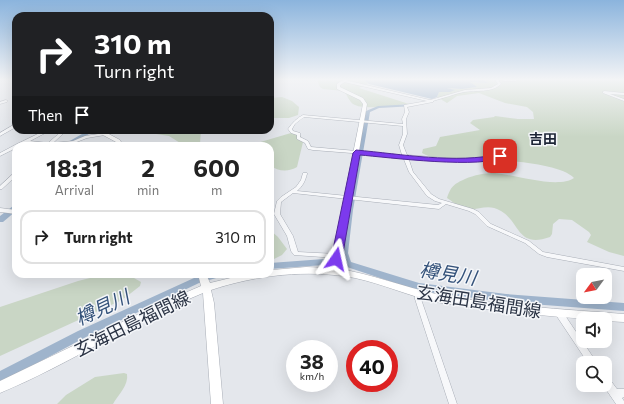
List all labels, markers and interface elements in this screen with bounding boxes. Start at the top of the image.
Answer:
text: 310 m [94,26,171,60]
icon: right [28,28,80,80]
text: Turn right [94,60,174,82]
icon: arrive [71,104,93,126]
text: Then [28,106,63,124]
district label: 吉田 [529,130,557,147]
pin [483,139,517,173]
icon: arrive [489,145,511,167]
text: 18:31 [46,153,103,182]
text: 2 [141,153,155,182]
text: 600 [193,153,240,182]
text: Arrival [55,182,94,198]
text: min [137,182,159,198]
text: m [211,182,222,198]
icon: right [30,226,52,248]
text: Turn right [64,228,133,246]
text: 310 m [215,228,256,246]
position arrow [315,238,357,280]
water label: 樽見川 [418,257,480,289]
north arrow [576,268,612,304]
map controls [576,268,612,392]
street label: 玄海田島福間線 [415,280,543,322]
water label: 樽見川 [71,284,134,329]
street label: 玄海田島福間線 [71,285,193,361]
button: sound [576,312,612,348]
speed limit sign: 40 [346,340,398,392]
text: 38 [300,349,324,373]
button: search [576,356,612,392]
text: km/h [300,370,324,382]

